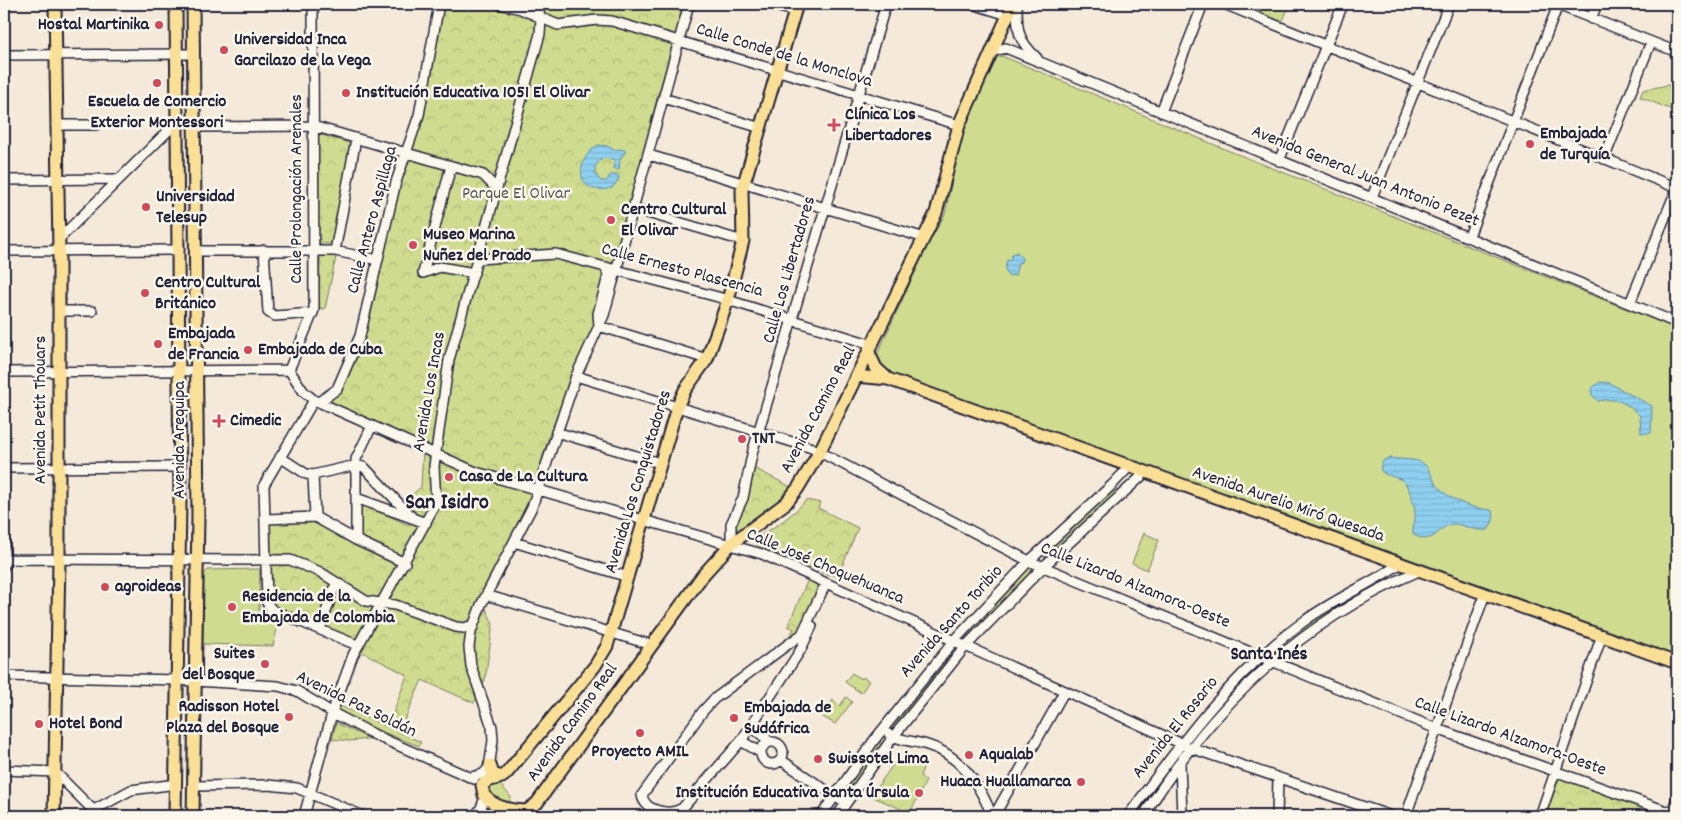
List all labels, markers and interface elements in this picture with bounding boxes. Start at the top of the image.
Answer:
place label: Hostal Martinika [38,13,150,38]
street label: Calle Conde de la Monclova [693,17,876,95]
marker: Hostal Martinika [153,19,165,31]
place label: Universidad Inca Garcilazo de la Vega [234,28,371,74]
marker: Universidad Inca Garcilazo de la Vega [218,44,230,56]
marker: Escuela de Comercio Exterior Montessori [151,77,163,89]
place label: Institución Educativa 1051 El Olivar [356,81,590,106]
marker: Institución Educativa 1051 El Olivar [340,87,352,99]
place label: Escuela de Comercio Exterior Montessori [88,90,226,136]
street label: Calle Prolongación Arenales [285,94,310,284]
place label: Clínica Los Libertadores [845,103,932,149]
marker: Clínica Los Libertadores [827,118,841,132]
street label: Avenida General Juan Antonio Pezet [1247,120,1483,234]
place label: Embajada de Turquía [1540,122,1610,168]
marker: Embajada de Turquía [1524,138,1536,150]
street label: Calle Antero Aspillaga [341,143,405,297]
park label: Parque El Olivar [462,182,570,207]
place label: Universidad Telesup [156,185,235,231]
street label: Calle Los Libertadores [757,194,823,346]
place label: Centro Cultural El Olivar [621,198,727,244]
marker: Universidad Telesup [140,201,152,213]
marker: Centro Cultural El Olivar [605,214,617,226]
place label: Museo Marina Nuñez del Prado [423,223,531,269]
street label: Calle Ernesto Plascencia [598,237,766,305]
marker: Museo Marina Nuñez del Prado [407,239,419,251]
place label: Centro Cultural Británico [155,271,261,317]
marker: Centro Cultural Británico [139,287,151,299]
place label: Embajada de Francia [168,322,239,368]
street label: Avenida Los Incas [407,330,453,454]
street label: Avenida Petit Thouars [29,336,54,484]
marker: Embajada de Francia [152,338,164,350]
place label: Embajada de Cuba [258,338,383,363]
street label: Avenida Camino Real [775,341,863,478]
marker: Embajada de Cuba [242,344,254,356]
street label: Avenida Arequipa [168,380,193,499]
street label: Avenida Los Conquistadores [599,387,679,577]
place label: Cimedic [230,409,281,434]
marker: Cimedic [212,414,226,428]
place label: TNT [752,427,776,452]
marker: TNT [736,433,748,445]
street label: Avenida Aurelio Miró Quesada [1189,460,1388,550]
place label: Casa de La Cultura [459,465,588,490]
marker: Casa de La Cultura [443,471,455,483]
district label: San Isidro [405,488,489,519]
street label: Calle José Choquehuanca [742,522,908,612]
street label: Calle Lizardo Alzamora-Oeste [1036,536,1234,636]
street label: Avenida Santo Toribio [895,560,1009,684]
place label: agroideas [115,575,182,600]
marker: agroideas [99,581,111,593]
place label: Residencia de la Embajada de Colombia [242,585,395,631]
marker: Residencia de la Embajada de Colombia [226,601,238,613]
place label: Suites del Bosque [182,642,255,688]
district label: Santa Inés [1230,642,1308,669]
marker: Suites del Bosque [259,658,271,670]
street label: Avenida Camino Real [522,658,625,787]
street label: Avenida Paz Soldán [291,665,421,745]
street label: Avenida El Rosario [1127,671,1225,785]
street label: Calle Lizardo Alzamora-Oeste [1411,691,1610,783]
place label: Radisson Hotel Plaza del Bosque [166,695,280,741]
place label: Embajada de Sudáfrica [744,696,831,742]
marker: Radisson Hotel Plaza del Bosque [283,711,295,723]
place label: Hotel Bond [49,712,123,737]
marker: Embajada de Sudáfrica [728,712,740,724]
marker: Hotel Bond [33,718,45,730]
marker: Proyecto AMIL [634,727,646,739]
place label: Proyecto AMIL [591,740,689,765]
place label: Aqualab [979,743,1034,768]
place label: Swissotel Lima [828,747,929,772]
marker: Aqualab [963,749,975,761]
marker: Swissotel Lima [812,753,824,765]
place label: Huaca Huallamarca [940,770,1072,795]
marker: Huaca Huallamarca [1075,776,1087,788]
place label: Institución Educativa Santa Úrsula [675,781,910,806]
marker: Institución Educativa Santa Úrsula [913,787,925,799]

